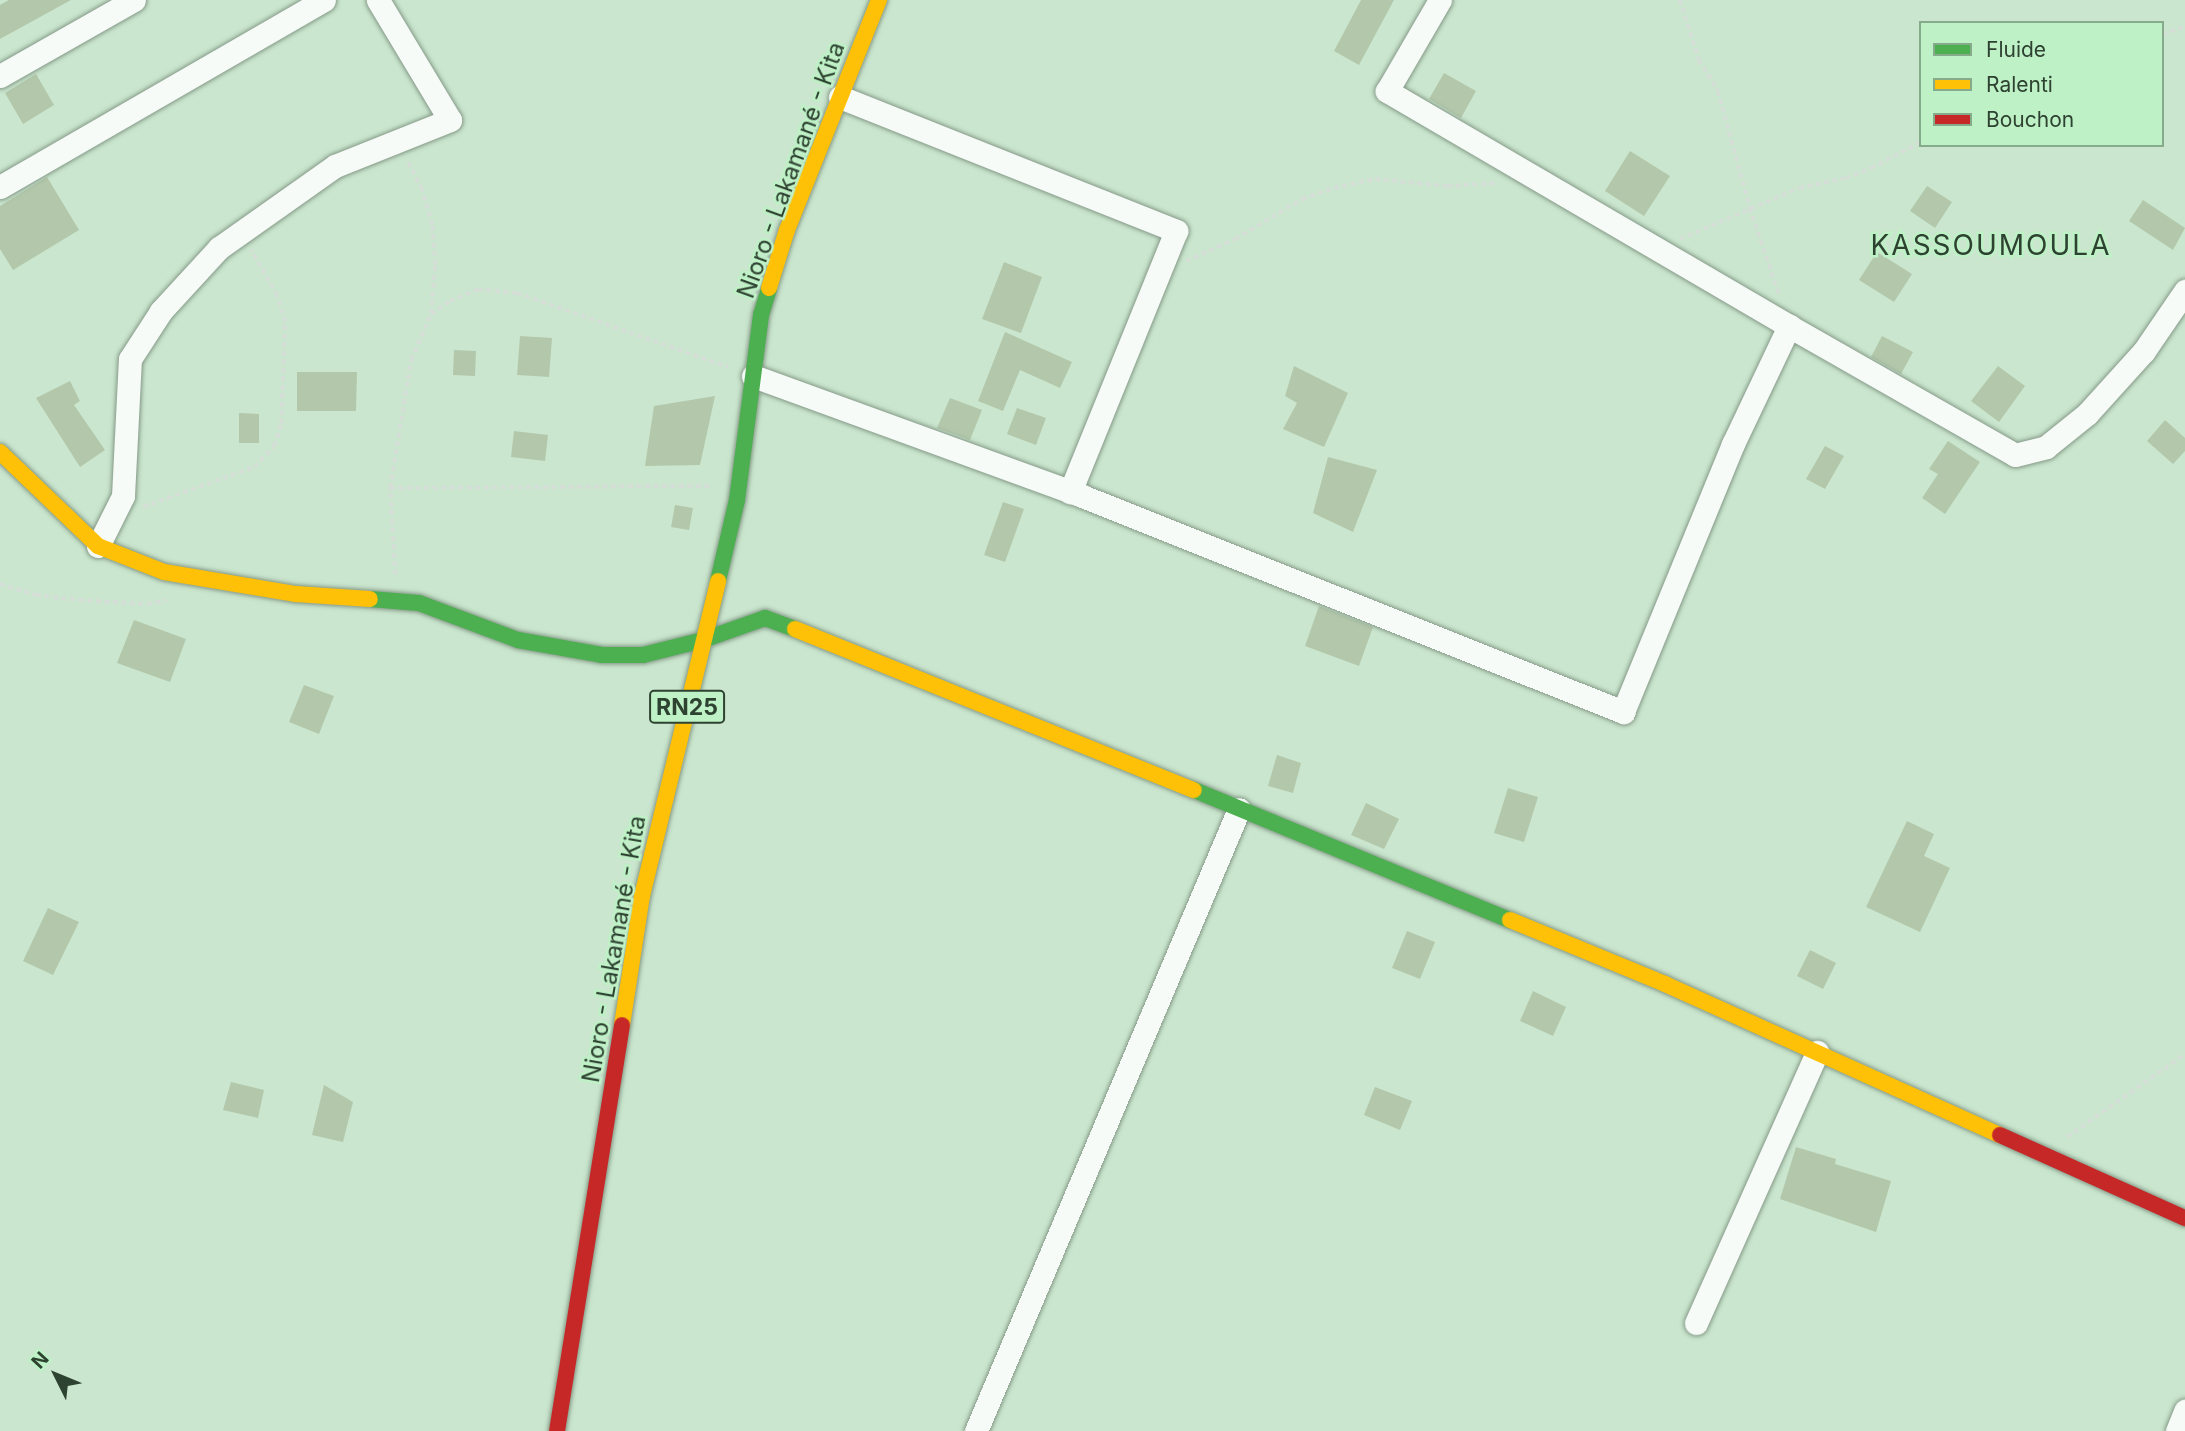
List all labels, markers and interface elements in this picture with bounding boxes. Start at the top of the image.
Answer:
legend [1919,21,2164,147]
text: Fluide [1986,37,2046,62]
street label: Nioro - Lakamané - Kita [731,38,851,302]
text: Ralenti [1986,72,2053,97]
text: Bouchon [1986,107,2074,132]
district label: KASSOUMOULA [1872,228,2110,262]
road number: RN25 [648,688,726,726]
street label: Nioro - Lakamané - Kita [576,813,652,1085]
north arrow [21,1340,91,1410]
text: N [27,1347,54,1373]

